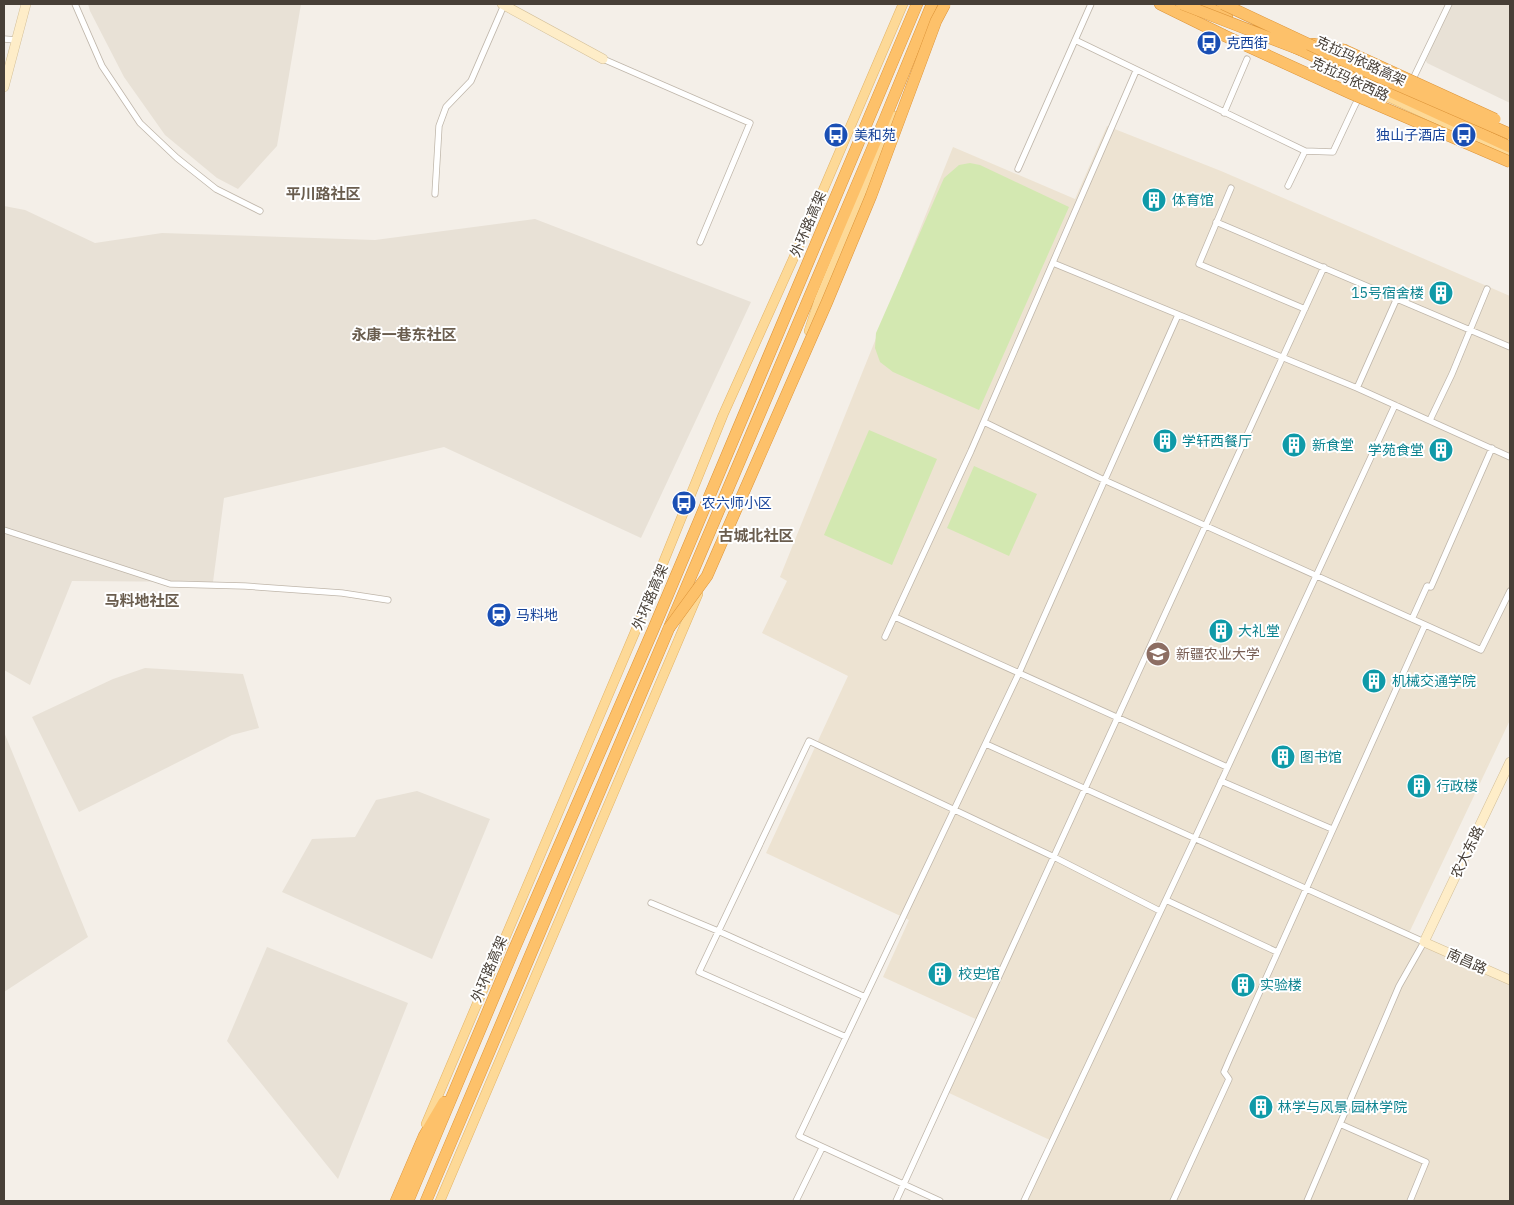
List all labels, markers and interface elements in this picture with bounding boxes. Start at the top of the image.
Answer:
bus stop icon: 克西街 [1196,30,1222,56]
street label: 克拉玛依路高架 [1313,32,1409,90]
place label: 克西街 [1226,34,1268,52]
street label: 克拉玛依西路 [1308,53,1392,105]
bus stop icon: 美和苑 [823,122,849,148]
bus stop icon: 独山子酒店 [1451,122,1477,148]
place label: 美和苑 [854,126,896,144]
place label: 独山子酒店 [1376,126,1446,144]
district label: 平川路社区 [285,184,361,203]
building icon: 体育馆 [1141,187,1167,213]
street label: 外环路高架 [786,188,830,260]
place label: 体育馆 [1172,191,1214,209]
building icon: 15号宿舍楼 [1428,280,1454,306]
place label: 15号宿舍楼 [1351,284,1424,302]
district label: 永康一巷东社区 [351,325,457,344]
building icon: 学轩西餐厅 [1152,428,1178,454]
place label: 学轩西餐厅 [1182,432,1252,450]
building icon: 新食堂 [1281,432,1307,458]
place label: 新食堂 [1312,436,1354,454]
building icon: 学苑食堂 [1428,437,1454,463]
place label: 学苑食堂 [1368,441,1424,459]
bus stop icon: 农六师小区 [671,490,697,516]
place label: 农六师小区 [702,494,772,512]
district label: 古城北社区 [718,526,794,545]
street label: 外环路高架 [628,561,672,633]
district label: 马料地社区 [104,591,180,610]
station icon: 马料地 [486,602,512,628]
place label: 马料地 [516,606,558,624]
building icon: 大礼堂 [1208,618,1234,644]
place label: 大礼堂 [1238,622,1280,640]
school or university icon: 新疆农业大学 [1145,641,1171,667]
place label: 新疆农业大学 [1176,645,1260,663]
building icon: 机械交通学院 [1361,668,1387,694]
place label: 机械交通学院 [1392,672,1476,690]
building icon: 图书馆 [1270,744,1296,770]
place label: 图书馆 [1300,748,1342,766]
building icon: 行政楼 [1406,773,1432,799]
place label: 行政楼 [1436,777,1478,795]
street label: 农大东路 [1447,823,1487,881]
street label: 外环路高架 [467,933,511,1005]
street label: 南昌路 [1444,944,1490,978]
building icon: 校史馆 [927,961,953,987]
place label: 校史馆 [958,965,1000,983]
building icon: 实验楼 [1230,972,1256,998]
place label: 实验楼 [1260,976,1302,994]
building icon: 林学与风景 园林学院 [1248,1094,1274,1120]
place label: 林学与风景 园林学院 [1278,1098,1407,1116]

